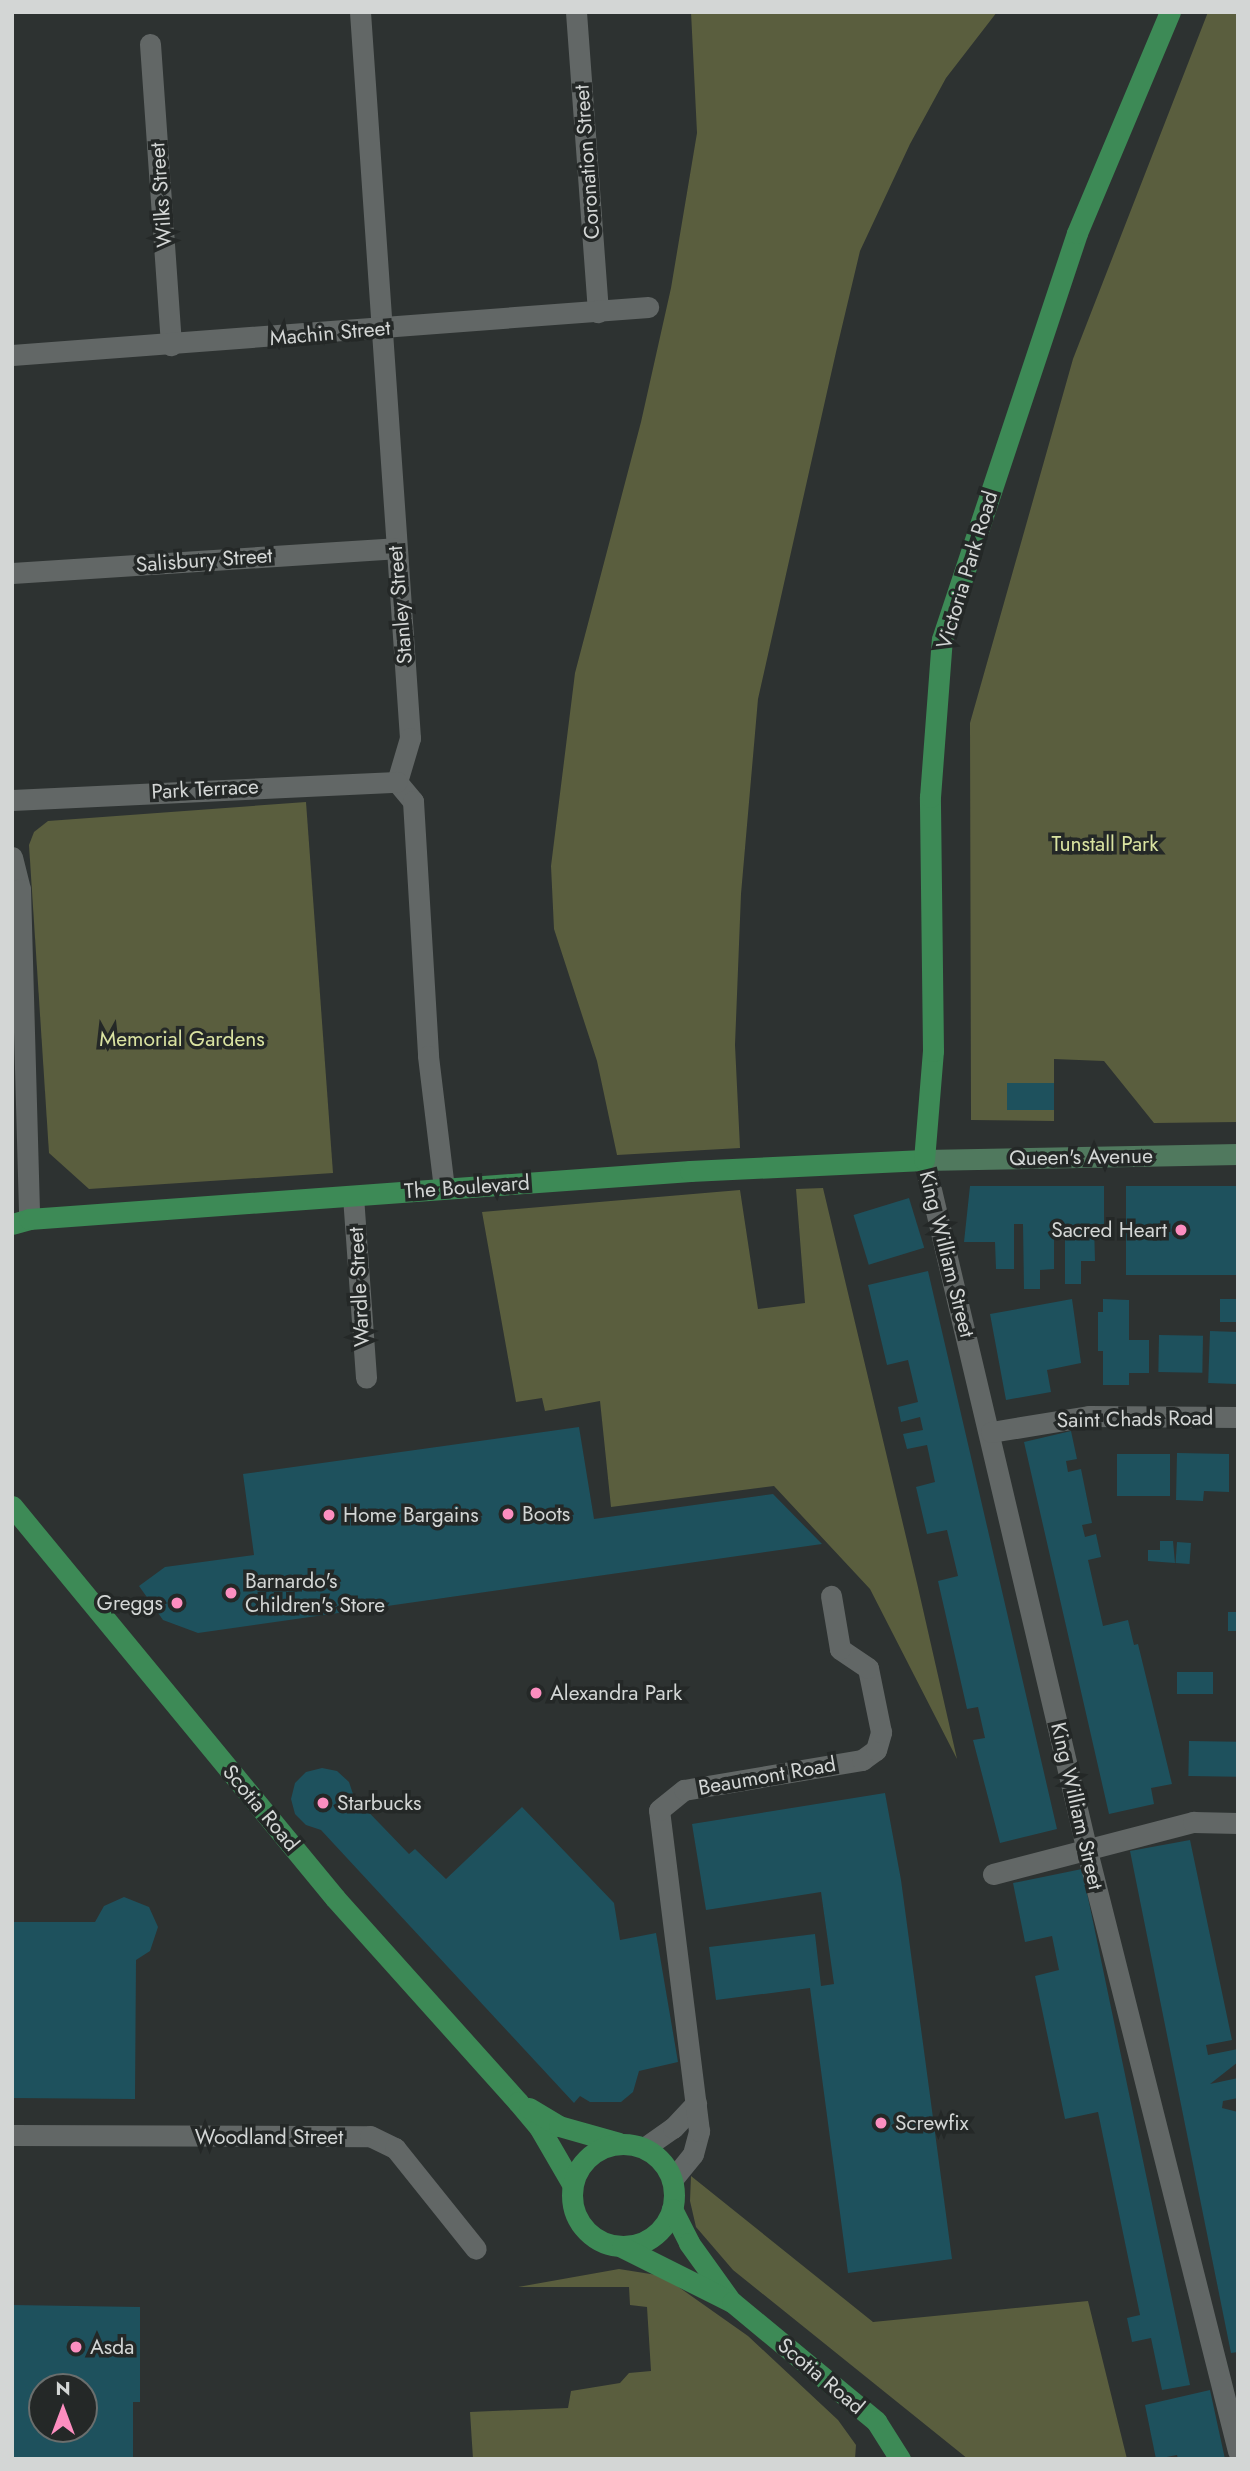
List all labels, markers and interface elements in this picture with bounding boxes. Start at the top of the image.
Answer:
street label: Coronation Street [569,84,605,240]
street label: Wilks Street [145,142,177,248]
street label: Machin Street [269,315,391,351]
street label: Victoria Park Road [931,488,1003,652]
street label: Salisbury Street [135,543,273,577]
street label: Stanley Street [382,545,418,665]
street label: Park Terrace [151,774,259,804]
park label: Tunstall Park [1051,831,1159,857]
park label: Memorial Gardens [99,1026,265,1052]
street label: Queen's Avenue [1009,1143,1153,1171]
street label: King William Street [914,1168,980,1340]
street label: The Boulevard [403,1170,531,1204]
place label: Sacred Heart [1051,1217,1167,1243]
marker: Sacred Heart [1173,1222,1189,1238]
street label: Wardle Street [343,1226,375,1348]
street label: Saint Chads Road [1056,1405,1214,1433]
place label: Boots [522,1501,570,1527]
place label: Home Bargains [343,1502,479,1528]
marker: Boots [500,1506,516,1522]
marker: Home Bargains [321,1507,337,1523]
place label: Barnardo's Children's Store [245,1568,385,1618]
marker: Barnardo's Children's Store [223,1585,239,1601]
place label: Greggs [97,1590,163,1616]
marker: Greggs [169,1595,185,1611]
place label: Alexandra Park [550,1680,682,1706]
marker: Alexandra Park [528,1685,544,1701]
street label: King William Street [1046,1720,1108,1892]
street label: Beaumont Road [696,1752,838,1800]
street label: Scotia Road [218,1760,304,1856]
place label: Starbucks [337,1790,422,1816]
marker: Starbucks [315,1795,331,1811]
place label: Screwfix [895,2110,968,2136]
marker: Screwfix [873,2115,889,2131]
street label: Woodland Street [195,2124,343,2150]
street label: Scotia Road [773,2333,869,2419]
place label: Asda [90,2334,134,2360]
marker: Asda [68,2339,84,2355]
north arrow [28,2373,98,2443]
text: N [55,2375,71,2402]

